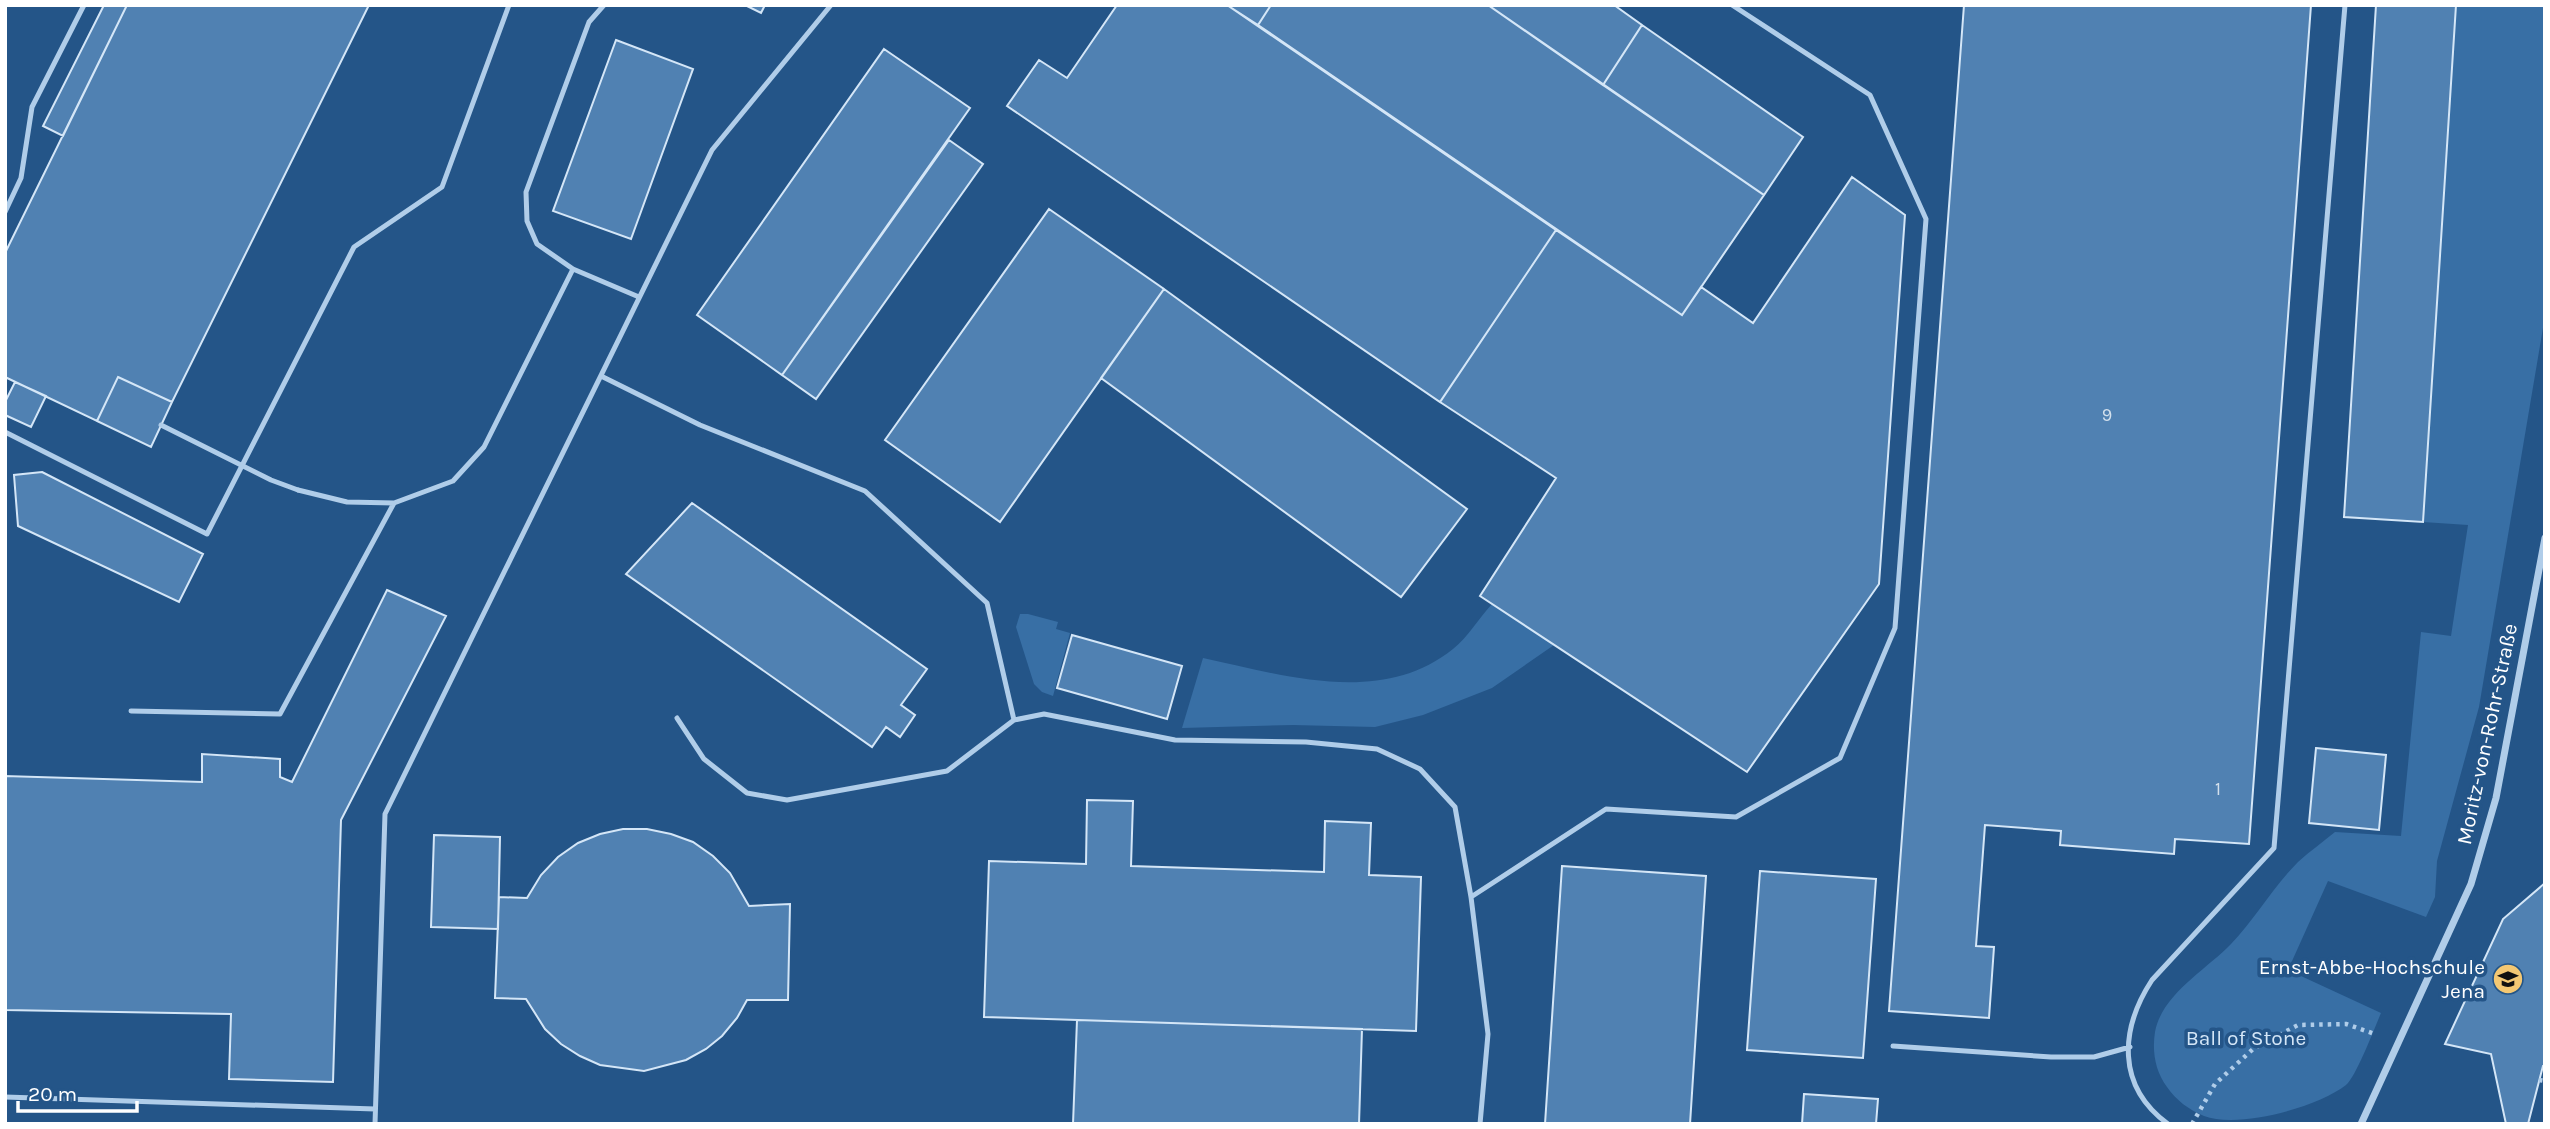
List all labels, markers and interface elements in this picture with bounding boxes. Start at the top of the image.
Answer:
house number: 9 [2102,404,2112,426]
street label: Moritz-von-Rohr-Straße [2452,621,2522,847]
house number: 1 [2215,778,2221,800]
place label: Ernst-Abbe-Hochschule Jena [2259,955,2485,1003]
school or university icon: Ernst-Abbe-Hochschule Jena [2491,962,2525,996]
park label: Ball of Stone [2186,1026,2306,1050]
scale bar [18,1070,136,1114]
text: 20 m [28,1082,77,1106]

